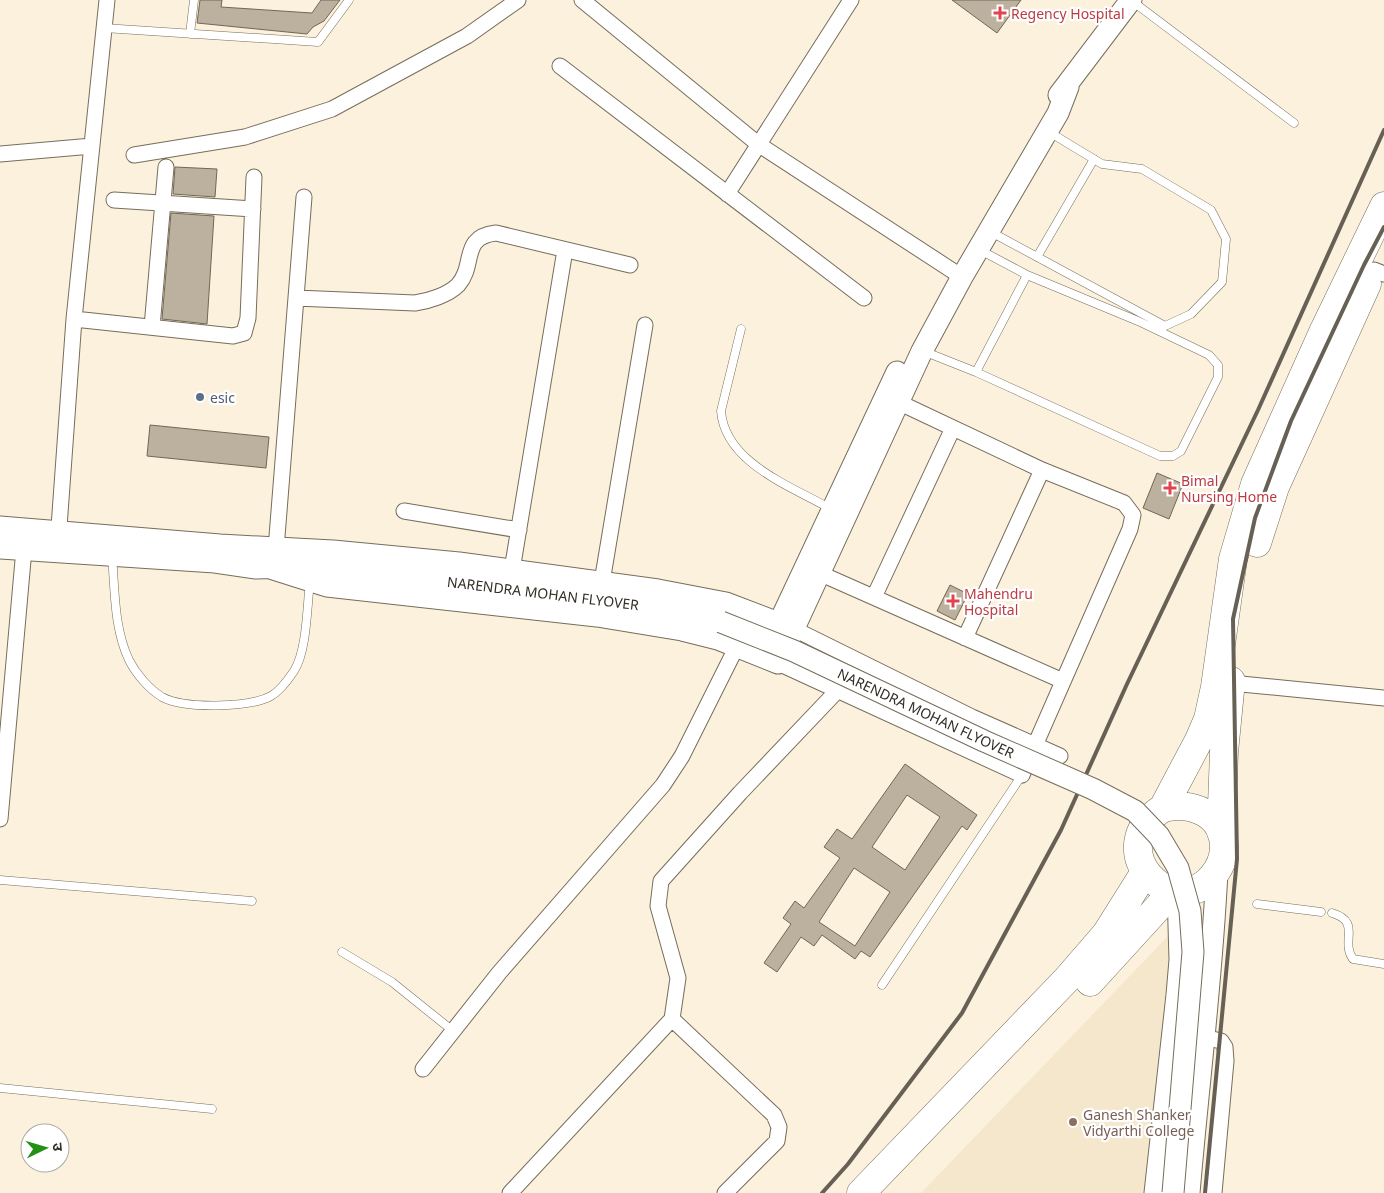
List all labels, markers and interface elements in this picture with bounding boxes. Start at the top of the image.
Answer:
place label: Regency Hospital [1011,4,1125,23]
marker: Regency Hospital [993,6,1007,20]
place label: esic [210,388,235,407]
marker: esic [194,391,206,403]
place label: Bimal Nursing Home [1181,471,1277,506]
marker: Bimal Nursing Home [1163,481,1177,495]
street label: NARENDRA MOHAN FLYOVER [446,572,640,614]
place label: Mahendru Hospital [964,584,1033,619]
marker: Mahendru Hospital [946,594,960,608]
street label: NARENDRA MOHAN FLYOVER [835,664,1018,763]
place label: Ganesh Shanker Vidyarthi College [1083,1105,1194,1140]
marker: Ganesh Shanker Vidyarthi College [1067,1116,1079,1128]
north arrow [20,1123,70,1173]
text: उ [49,1142,68,1153]

